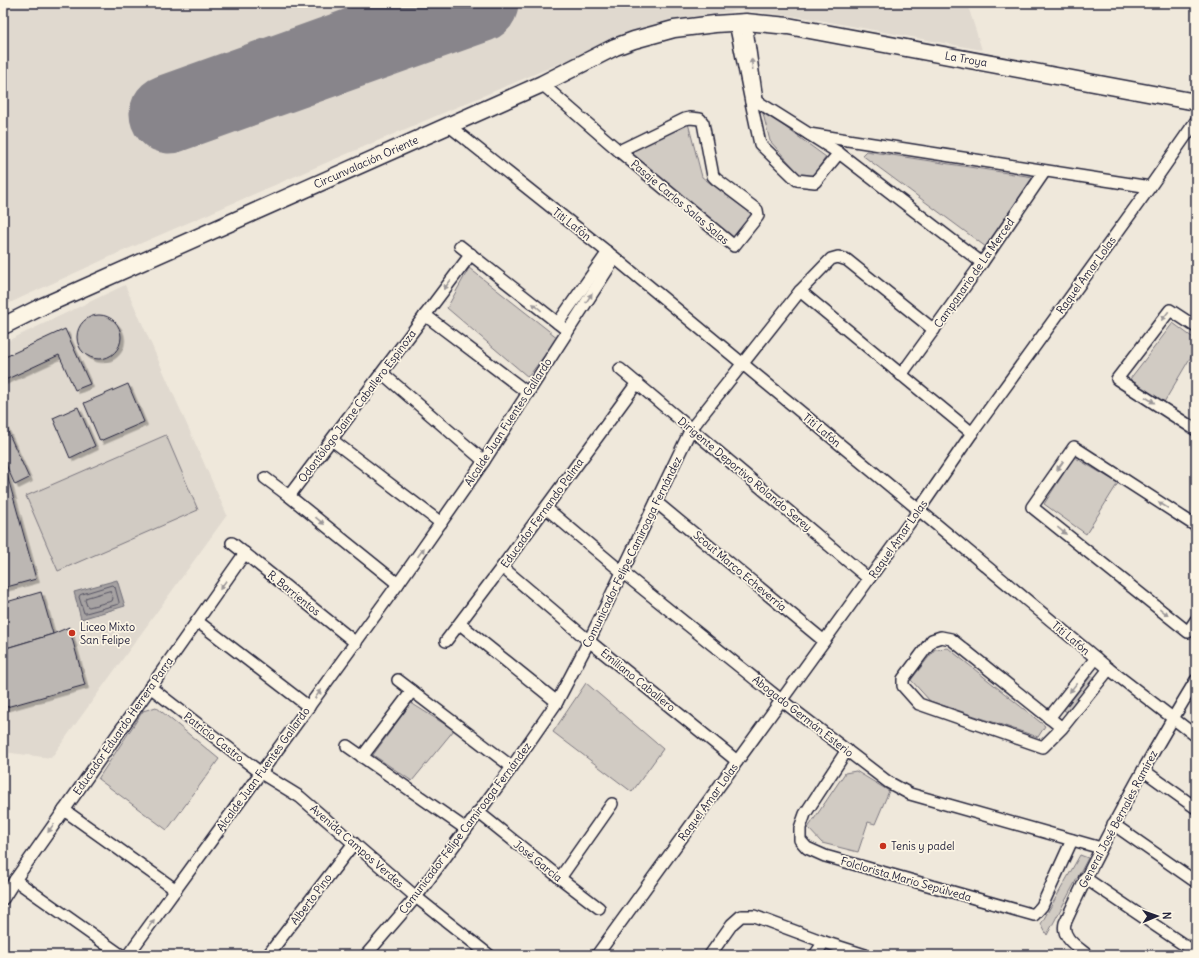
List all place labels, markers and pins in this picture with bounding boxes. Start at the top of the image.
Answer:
place label: Liceo Mixto San Felipe [80,620,135,647]
marker: Liceo Mixto San Felipe [67,628,77,638]
place label: Tenis y padel [891,839,955,853]
marker: Tenis y padel [878,841,888,851]

